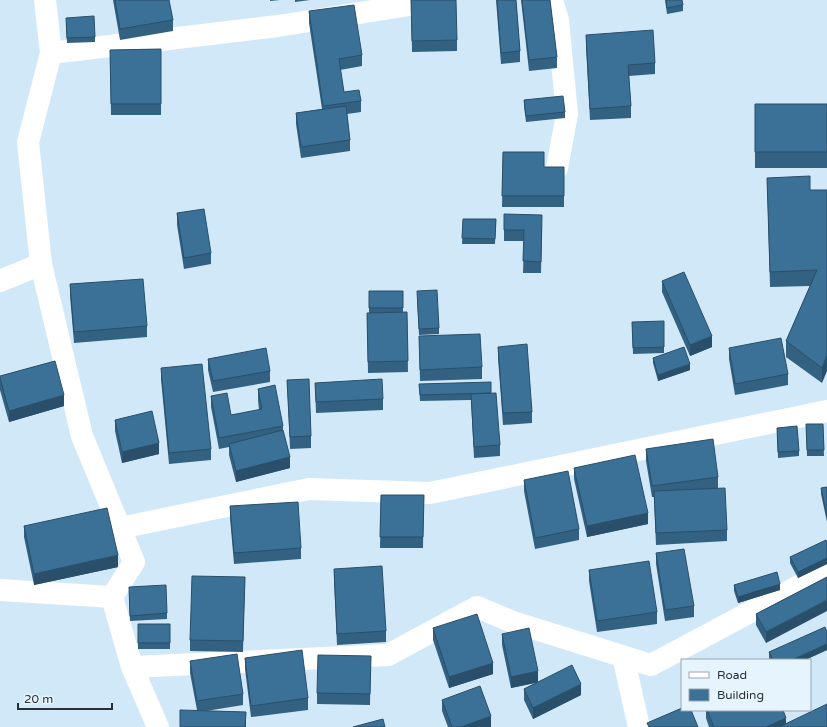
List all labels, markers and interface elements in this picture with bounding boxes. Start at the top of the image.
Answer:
legend [681,659,811,711]
text: Road [717,668,747,682]
scale bar [18,685,112,711]
text: Building [717,688,764,702]
text: 20 m [24,692,53,706]

